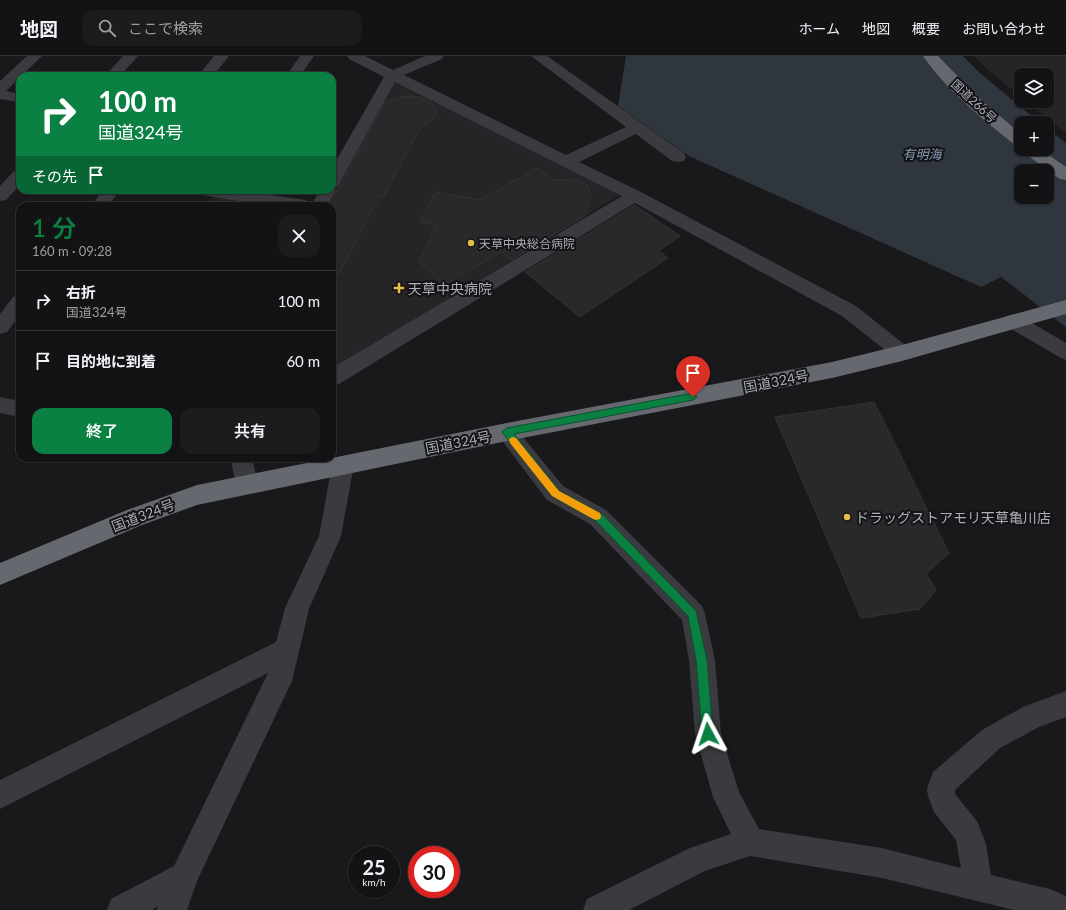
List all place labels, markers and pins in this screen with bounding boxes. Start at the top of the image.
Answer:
place label: 天草中央総合病院 [479,236,575,251]
marker: 天草中央総合病院 [466,238,476,248]
place label: 天草中央病院 [408,280,492,297]
marker: 天草中央病院 [393,282,405,294]
pin [676,356,710,397]
place label: ドラッグストアモリ天草亀川店 [855,509,1051,526]
marker: ドラッグストアモリ天草亀川店 [842,512,852,522]

